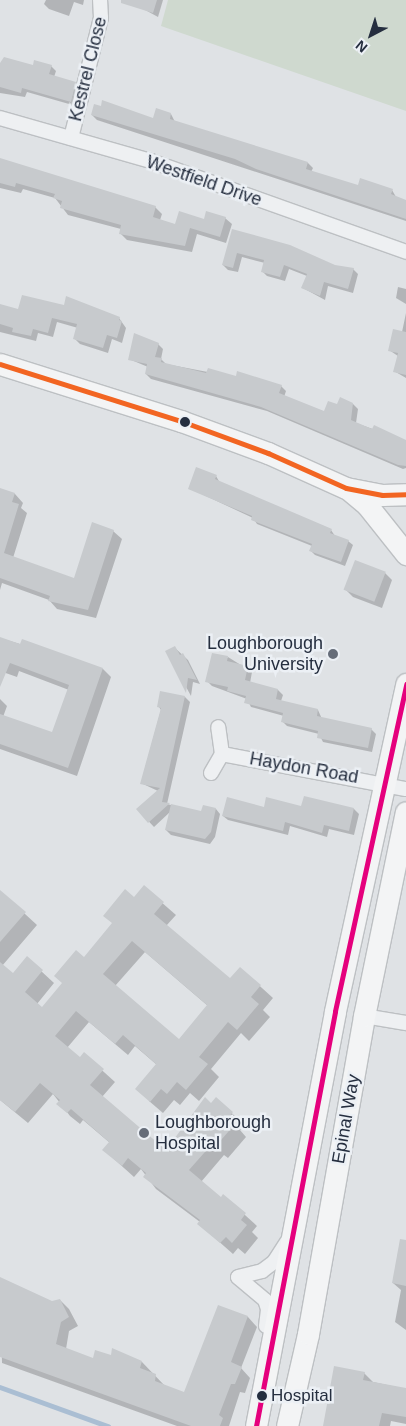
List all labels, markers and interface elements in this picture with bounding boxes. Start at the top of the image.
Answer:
north arrow [346,10,396,60]
street label: Kestrel Close [65,14,111,124]
text: N [352,37,370,56]
street label: Westfield Drive [143,151,265,211]
unlabelled marker [180,417,190,427]
place label: Loughborough University [207,633,323,676]
marker: Loughborough University [327,648,339,660]
street label: Haydon Road [248,748,360,788]
street label: Epinal Way [328,1073,364,1165]
place label: Loughborough Hospital [155,1112,271,1154]
marker: Loughborough Hospital [137,1126,151,1140]
place label: Hospital [271,1386,332,1406]
marker: Hospital [257,1391,267,1401]

